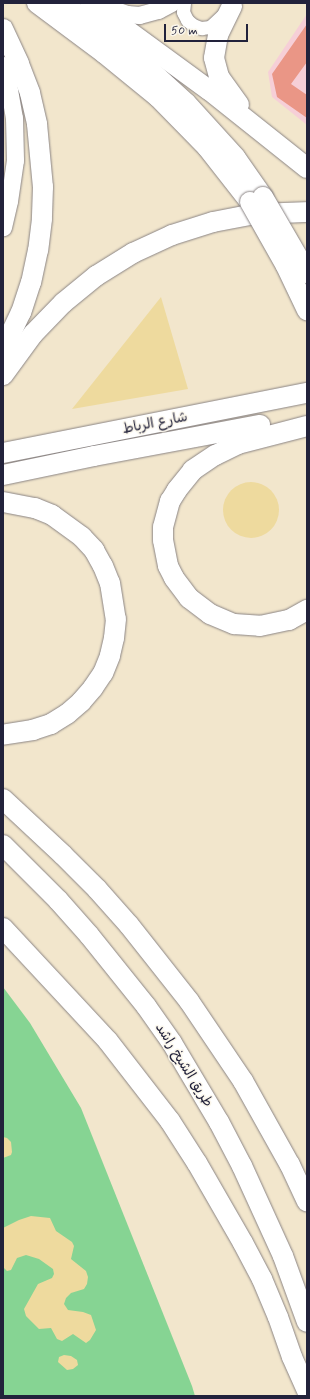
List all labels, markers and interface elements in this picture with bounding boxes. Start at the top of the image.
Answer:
scale bar [166,16,250,42]
text: 50 m [171,23,198,39]
street label: شارع الرباط [121,408,189,438]
street label: طريق الشيخ راشد [151,1020,217,1110]

